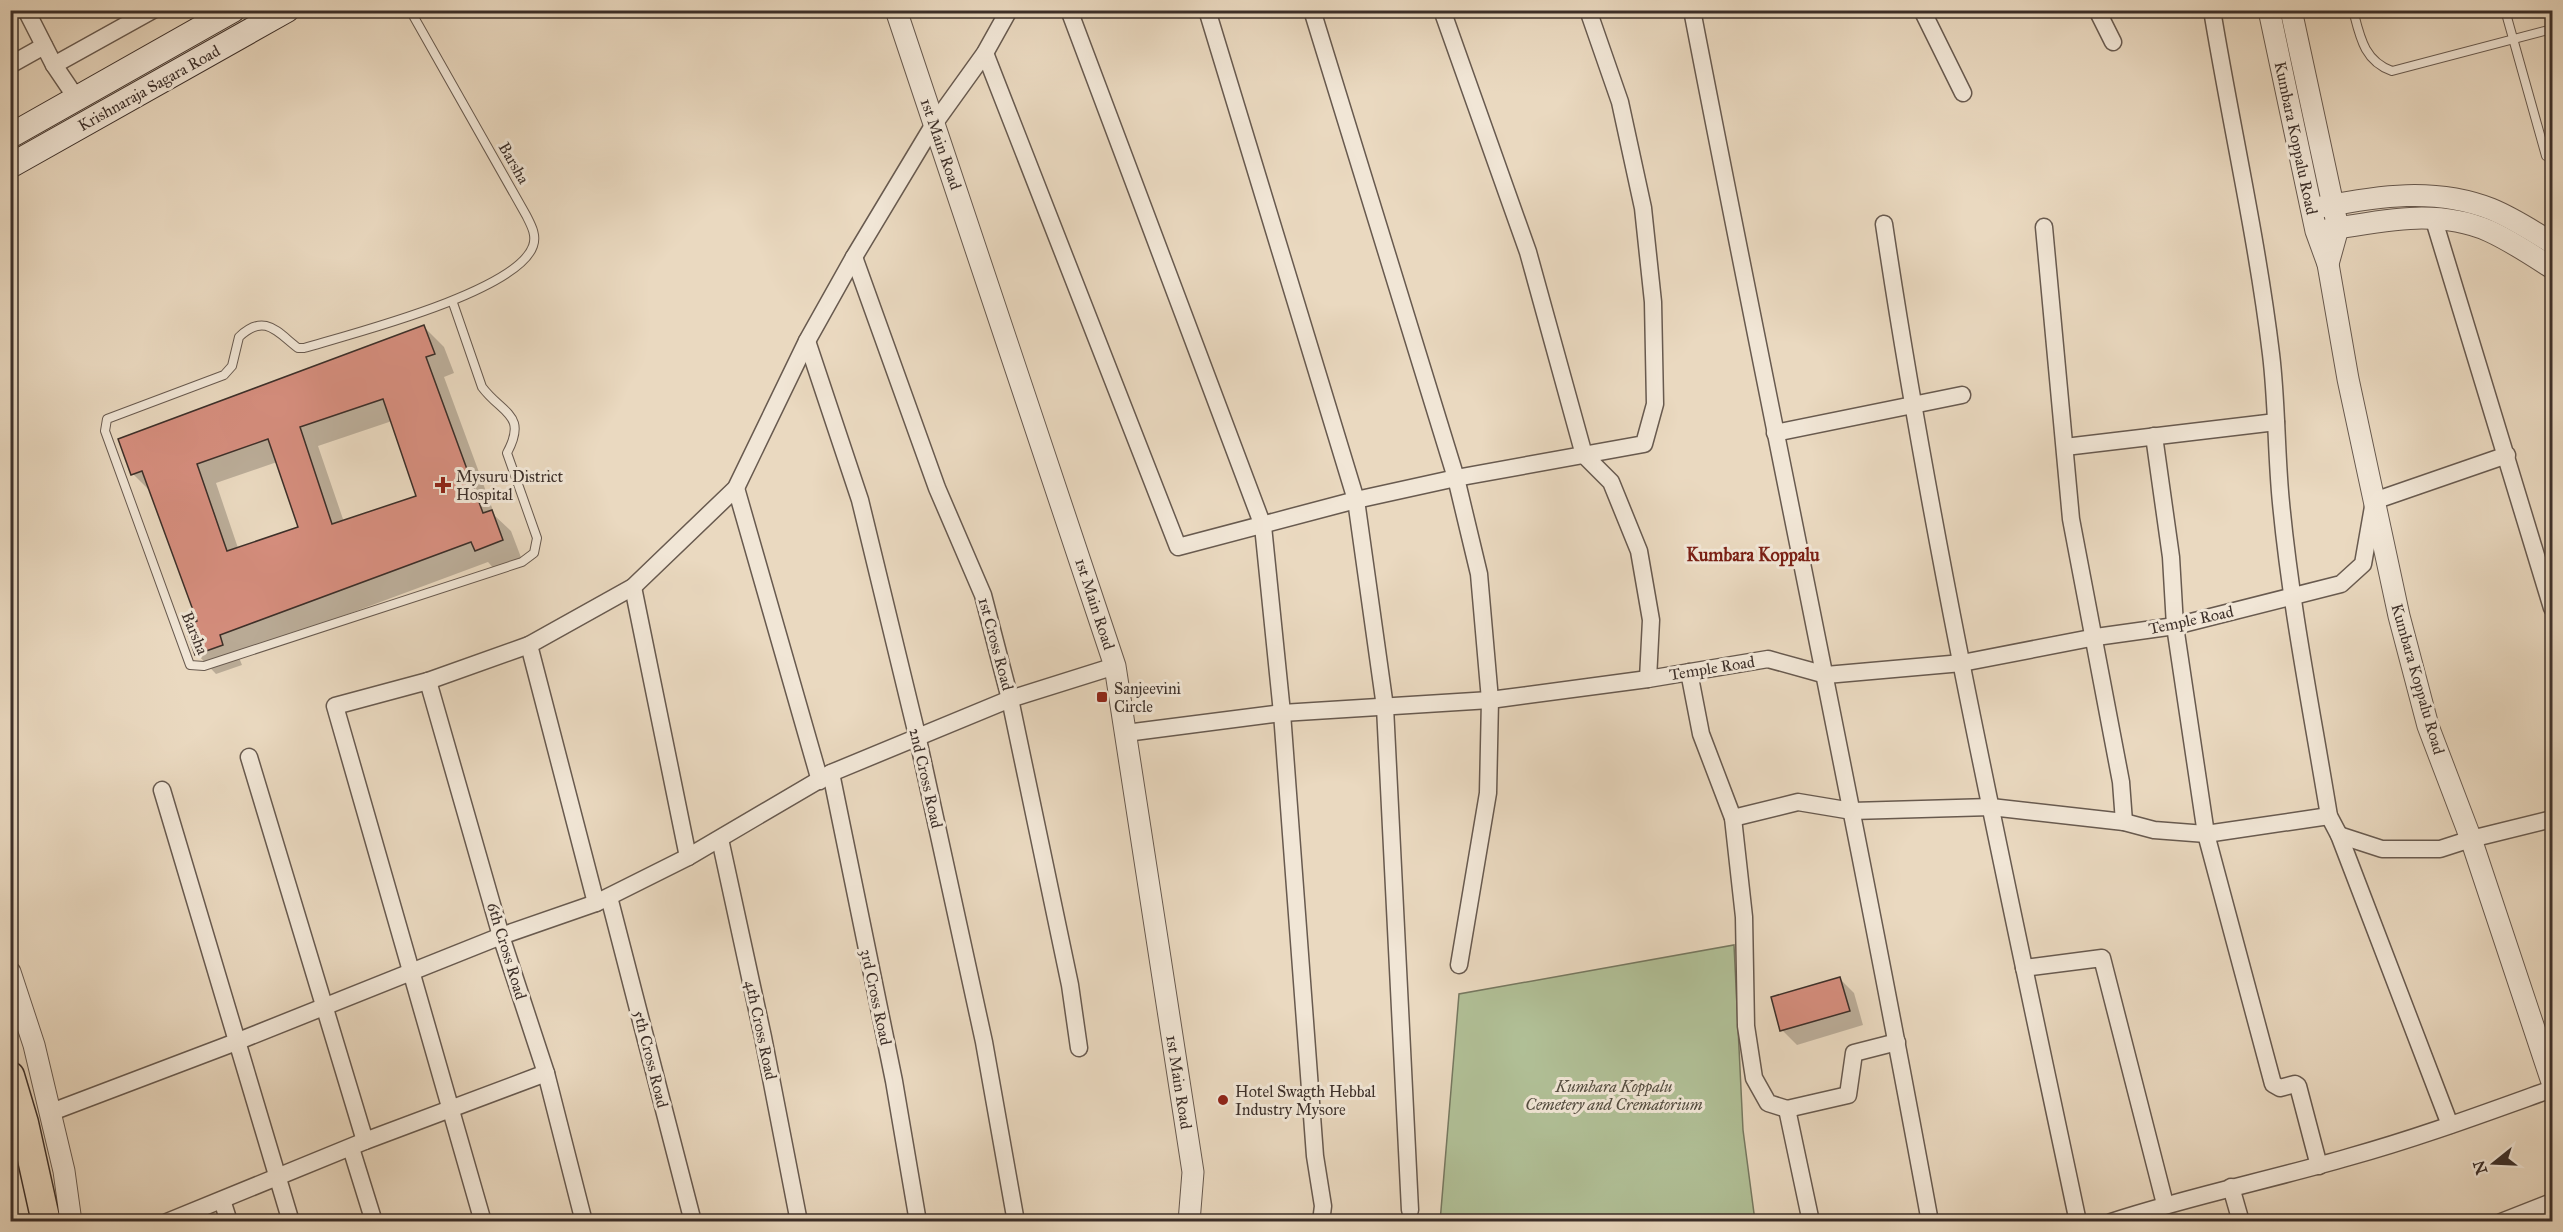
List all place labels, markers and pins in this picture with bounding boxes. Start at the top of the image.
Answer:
place label: Mysuru District Hospital [456,467,564,504]
marker: Mysuru District Hospital [434,476,452,494]
place label: Sanjeevini Circle [1114,679,1182,716]
marker: Sanjeevini Circle [1095,690,1109,704]
place label: Hotel Swagth Hebbal Industry Mysore [1235,1082,1376,1119]
marker: Hotel Swagth Hebbal Industry Mysore [1216,1093,1230,1107]

